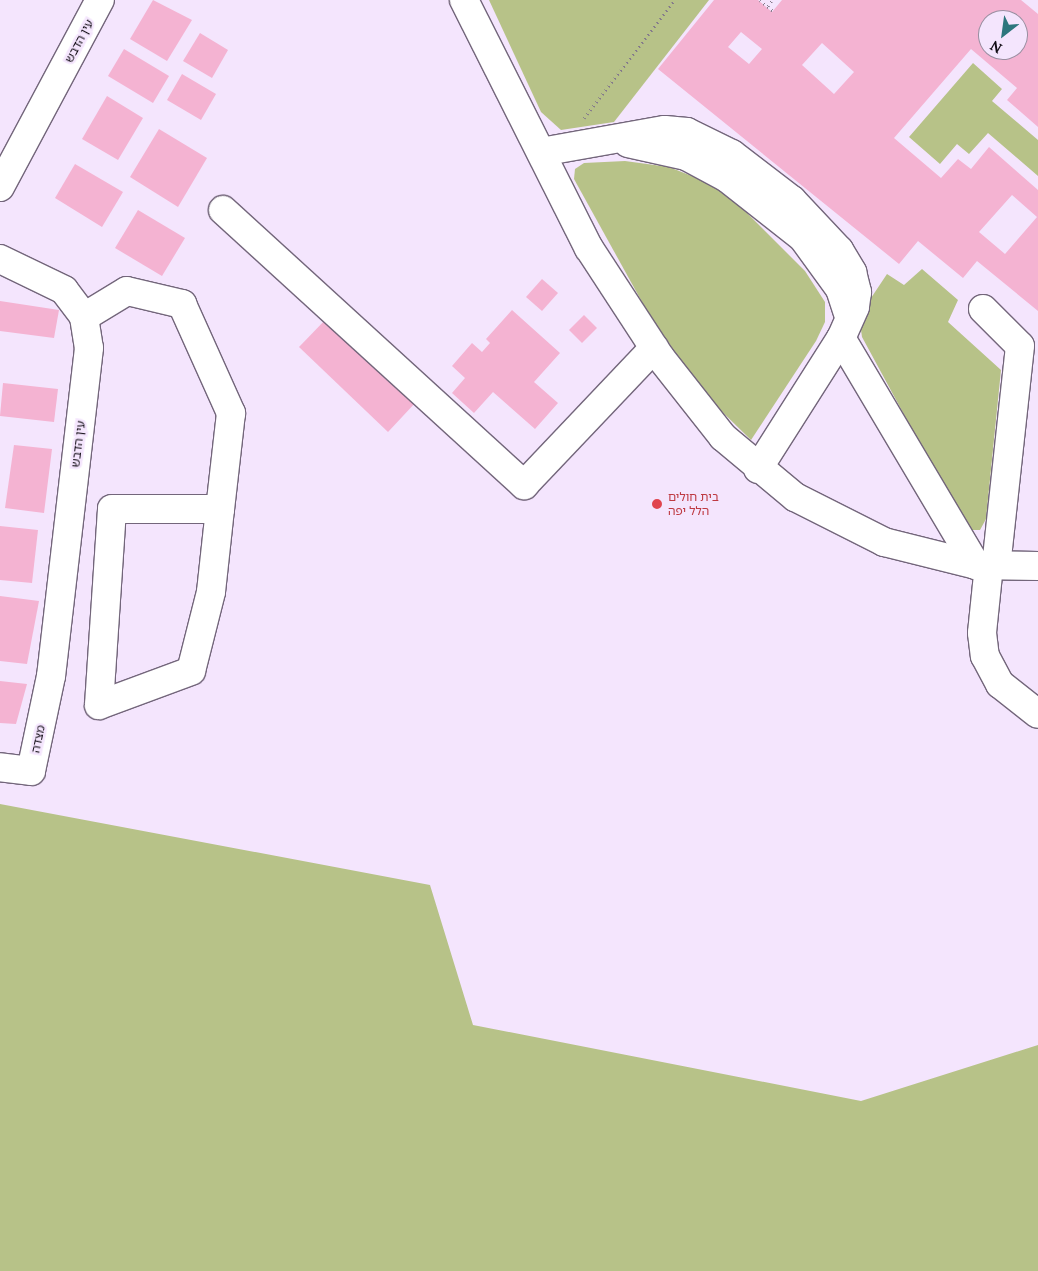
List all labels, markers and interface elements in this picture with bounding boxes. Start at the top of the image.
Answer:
north arrow [978,10,1028,60]
street label: עין הדבש [62,17,96,65]
text: N [987,37,1005,58]
street label: עין הדבש [68,420,88,468]
place label: בית חולים הלל יפה [668,490,719,518]
marker: בית חולים הלל יפה [650,497,664,511]
street label: מצדה [28,724,48,754]

